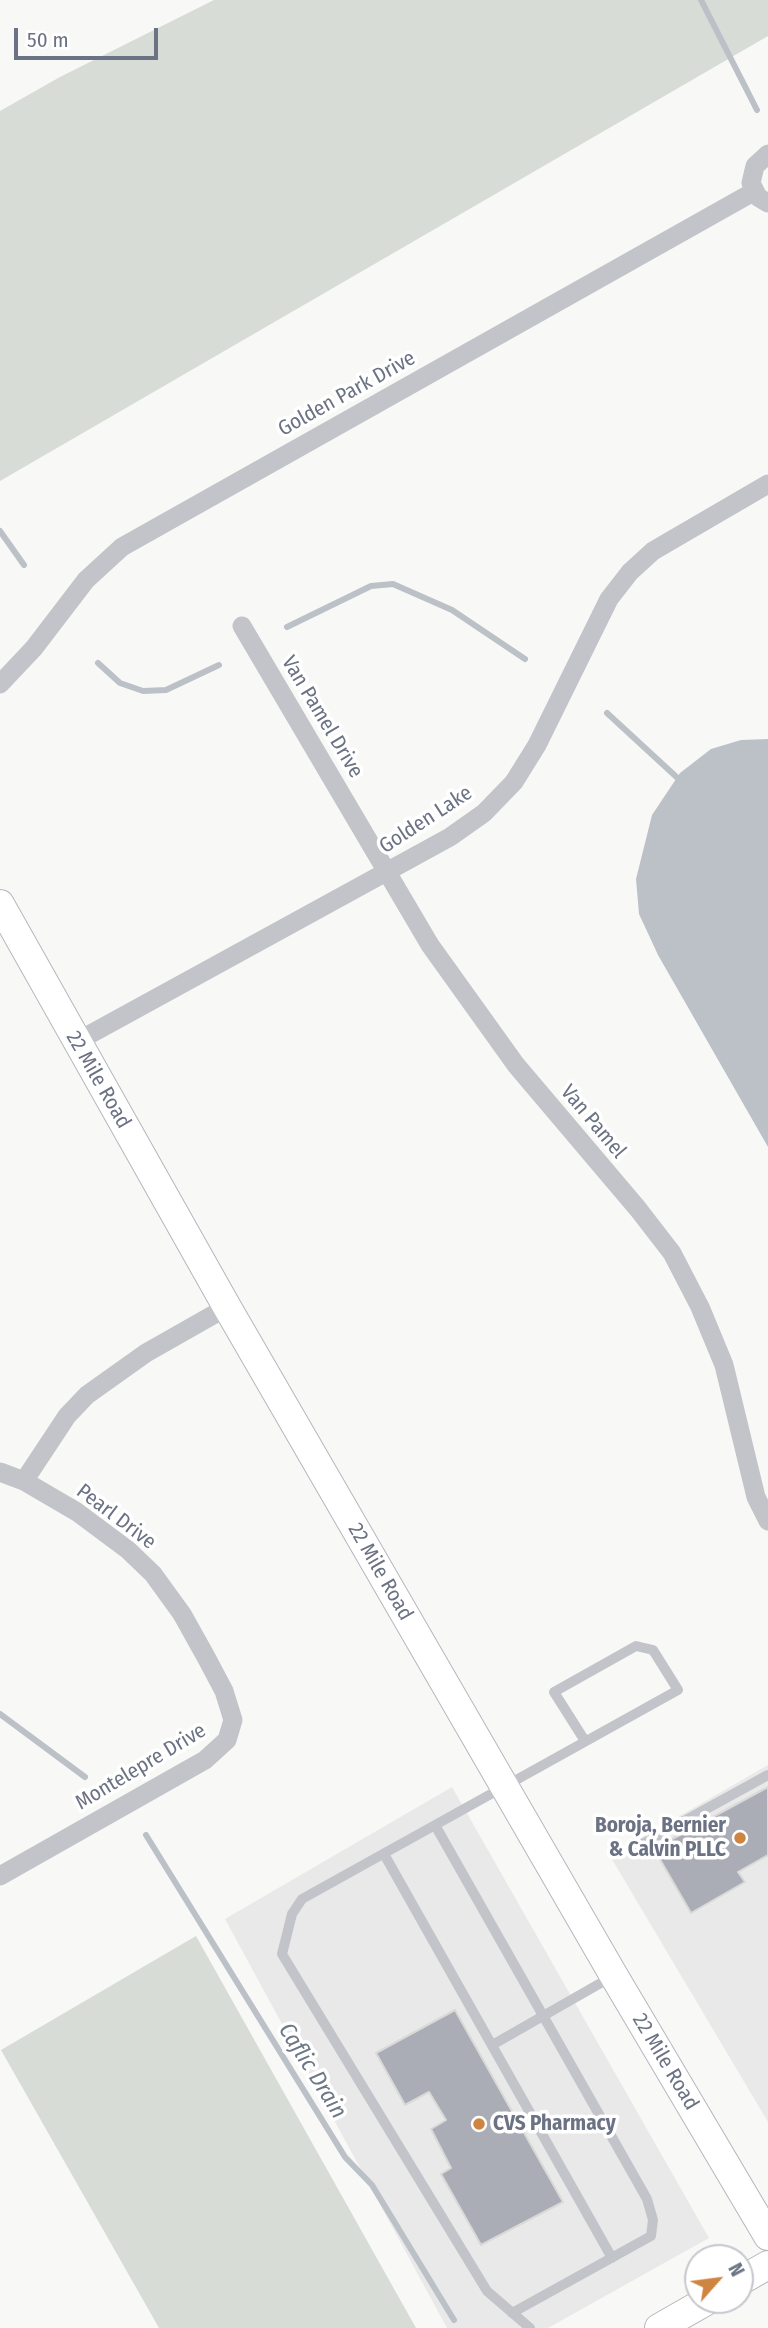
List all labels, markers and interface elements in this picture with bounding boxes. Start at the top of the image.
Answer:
scale bar [18,14,161,58]
text: 50 m [27,27,69,53]
street label: Golden Park Drive [274,346,420,442]
street label: Van Pamel Drive [276,651,368,783]
street label: Golden Lake [375,781,477,859]
street label: 22 Mile Road [60,1027,136,1133]
street label: Van Pamel [555,1080,631,1164]
street label: Pearl Drive [71,1479,161,1555]
street label: 22 Mile Road [342,1519,418,1625]
street label: Montelepre Drive [71,1718,211,1816]
place label: Boroja, Bernier & Calvin PLLC [595,1813,726,1863]
marker: Boroja, Bernier & Calvin PLLC [732,1830,748,1846]
street label: 22 Mile Road [626,2009,704,2115]
water label: Caflic Drain [272,2018,352,2124]
place label: CVS Pharmacy [493,2111,616,2137]
marker: CVS Pharmacy [471,2116,487,2132]
north arrow [684,2244,754,2314]
text: N [723,2259,749,2280]

